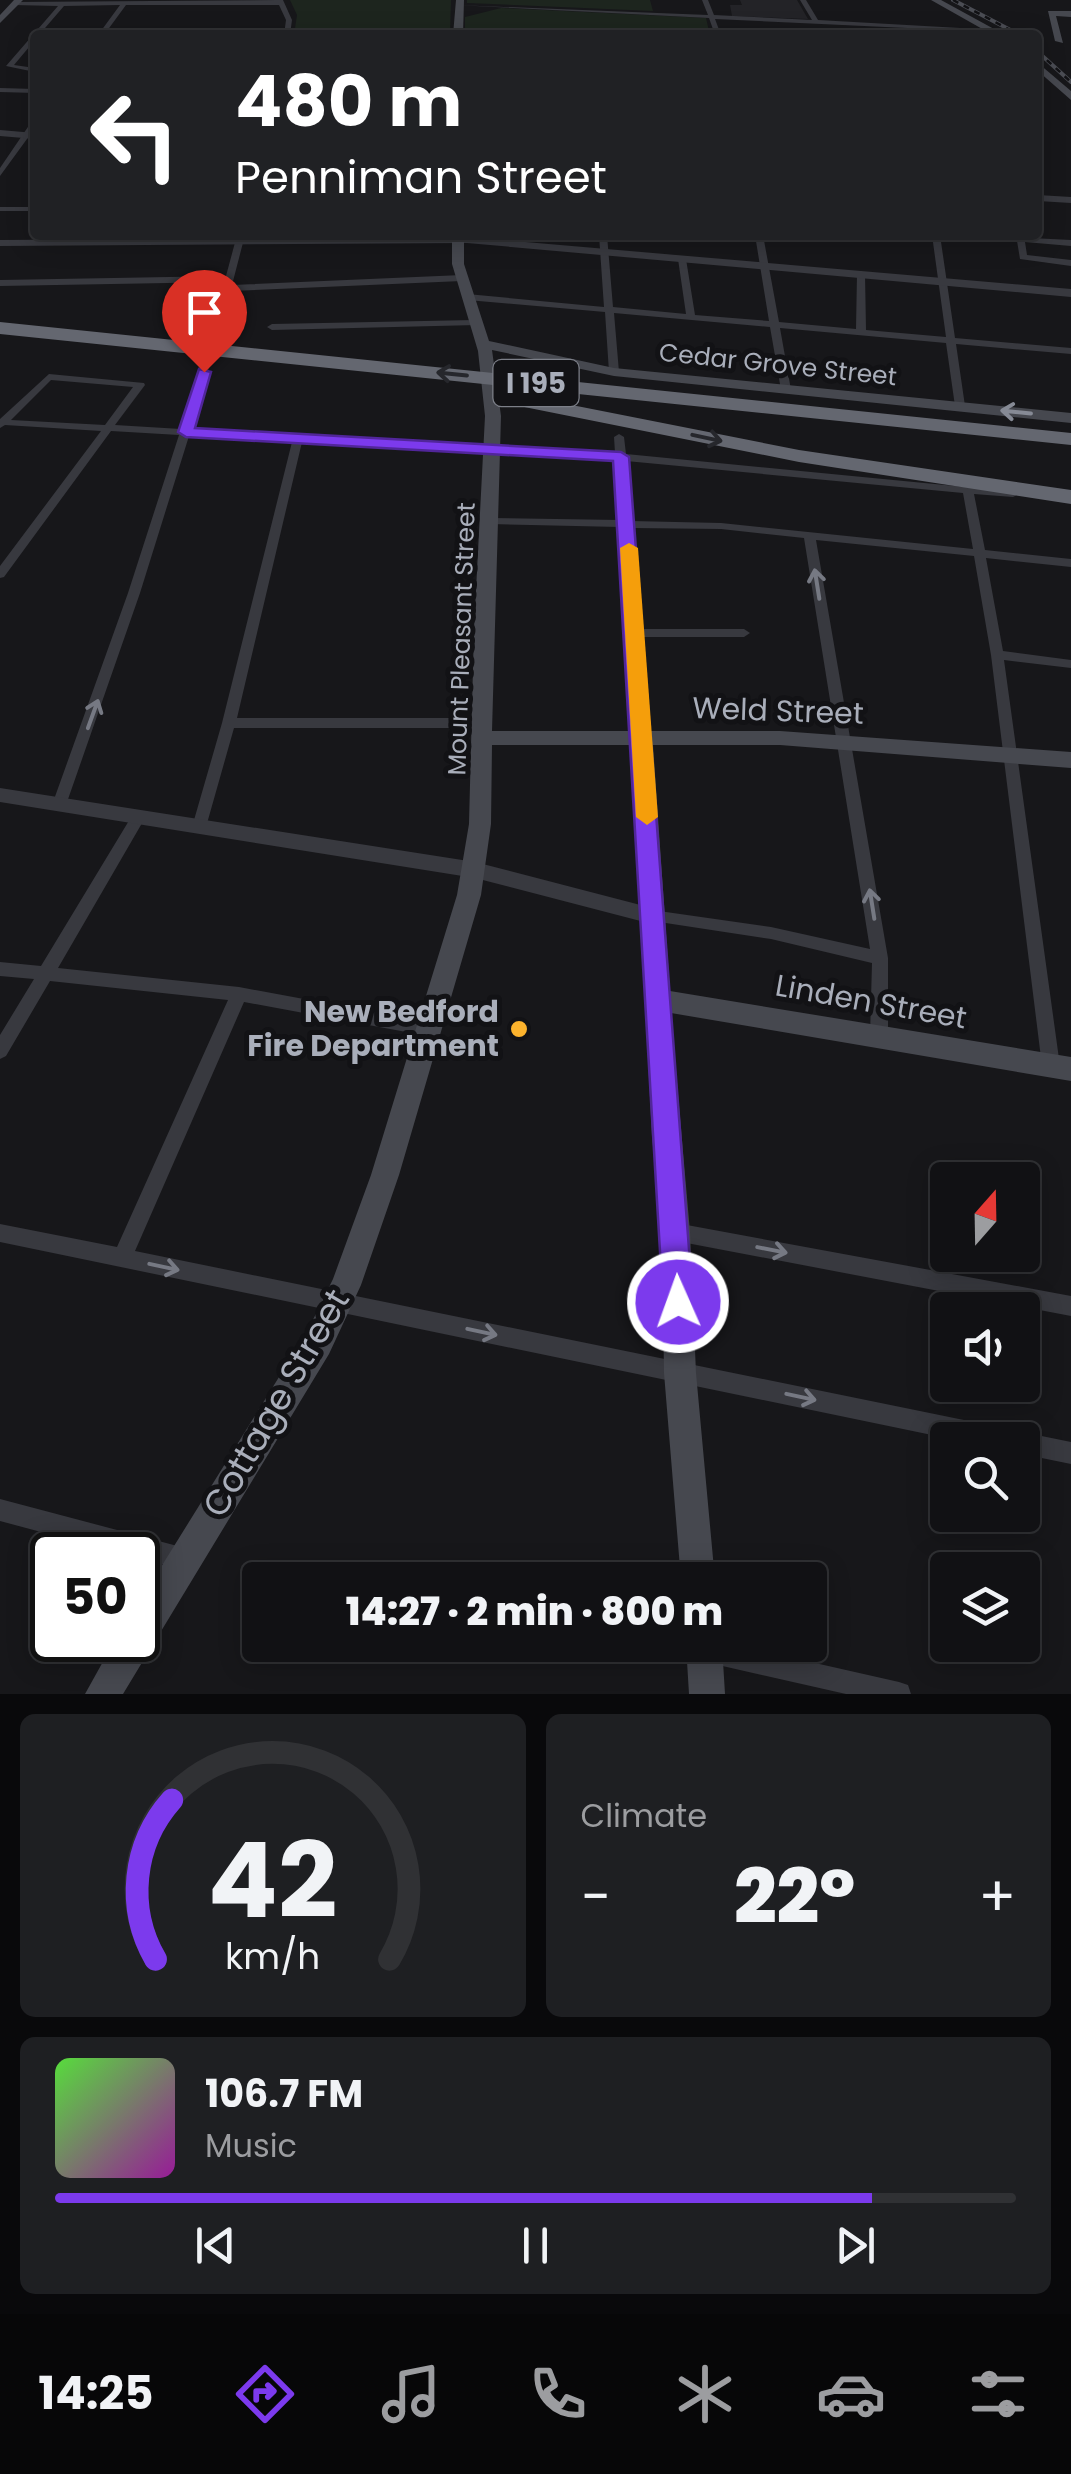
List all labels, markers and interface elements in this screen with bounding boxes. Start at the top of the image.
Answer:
text: 480 m [235,52,462,151]
icon: left [70,70,200,200]
text: Penniman Street [235,146,607,209]
pin [162,270,247,373]
icon: arrive [177,285,232,340]
street label: Cedar Grove Street [657,335,899,394]
road number: I 195 [494,360,578,406]
one-way arrow [436,364,469,383]
one-way arrow [1000,402,1032,421]
one-way arrow [690,429,722,448]
street label: Mount Pleasant Street [439,502,484,776]
one-way arrow [807,568,825,601]
street label: Weld Street [692,686,864,735]
one-way arrow [85,699,103,730]
one-way arrow [862,888,880,921]
street label: Linden Street [772,964,970,1039]
place label: New Bedford Fire Department [247,990,499,1067]
marker: New Bedford Fire Department [508,1018,530,1040]
north arrow [930,1162,1040,1272]
map controls [930,1162,1040,1662]
one-way arrow [755,1241,787,1260]
position arrow [626,1250,730,1354]
one-way arrow [147,1258,179,1277]
street label: Cottage Street [190,1280,361,1526]
button: sound [930,1292,1040,1402]
one-way arrow [466,1324,498,1342]
one-way arrow [784,1389,816,1408]
button: search [930,1422,1040,1532]
speed limit sign: 50 [30,1532,160,1662]
button: layers [930,1552,1040,1662]
text: 14:27 · 2 min · 800 m [346,1585,723,1638]
text: Climate [581,1793,707,1838]
text: 42 [208,1808,338,1953]
text: 22° [734,1844,855,1949]
text: − [581,1858,611,1935]
text: + [978,1858,1016,1935]
text: km/h [225,1931,320,1982]
text: 106.7 FM [205,2067,363,2120]
text: Music [205,2123,297,2168]
icon: previous [188,2218,243,2273]
icon: pause [508,2218,563,2273]
icon: next [828,2218,883,2273]
icon: directions [230,2359,300,2429]
icon: music [376,2359,446,2429]
icon: phone [523,2359,593,2429]
icon: climate [670,2359,740,2429]
icon: car [816,2359,886,2429]
icon: filters [963,2359,1033,2429]
text: 14:25 [38,2362,153,2425]

